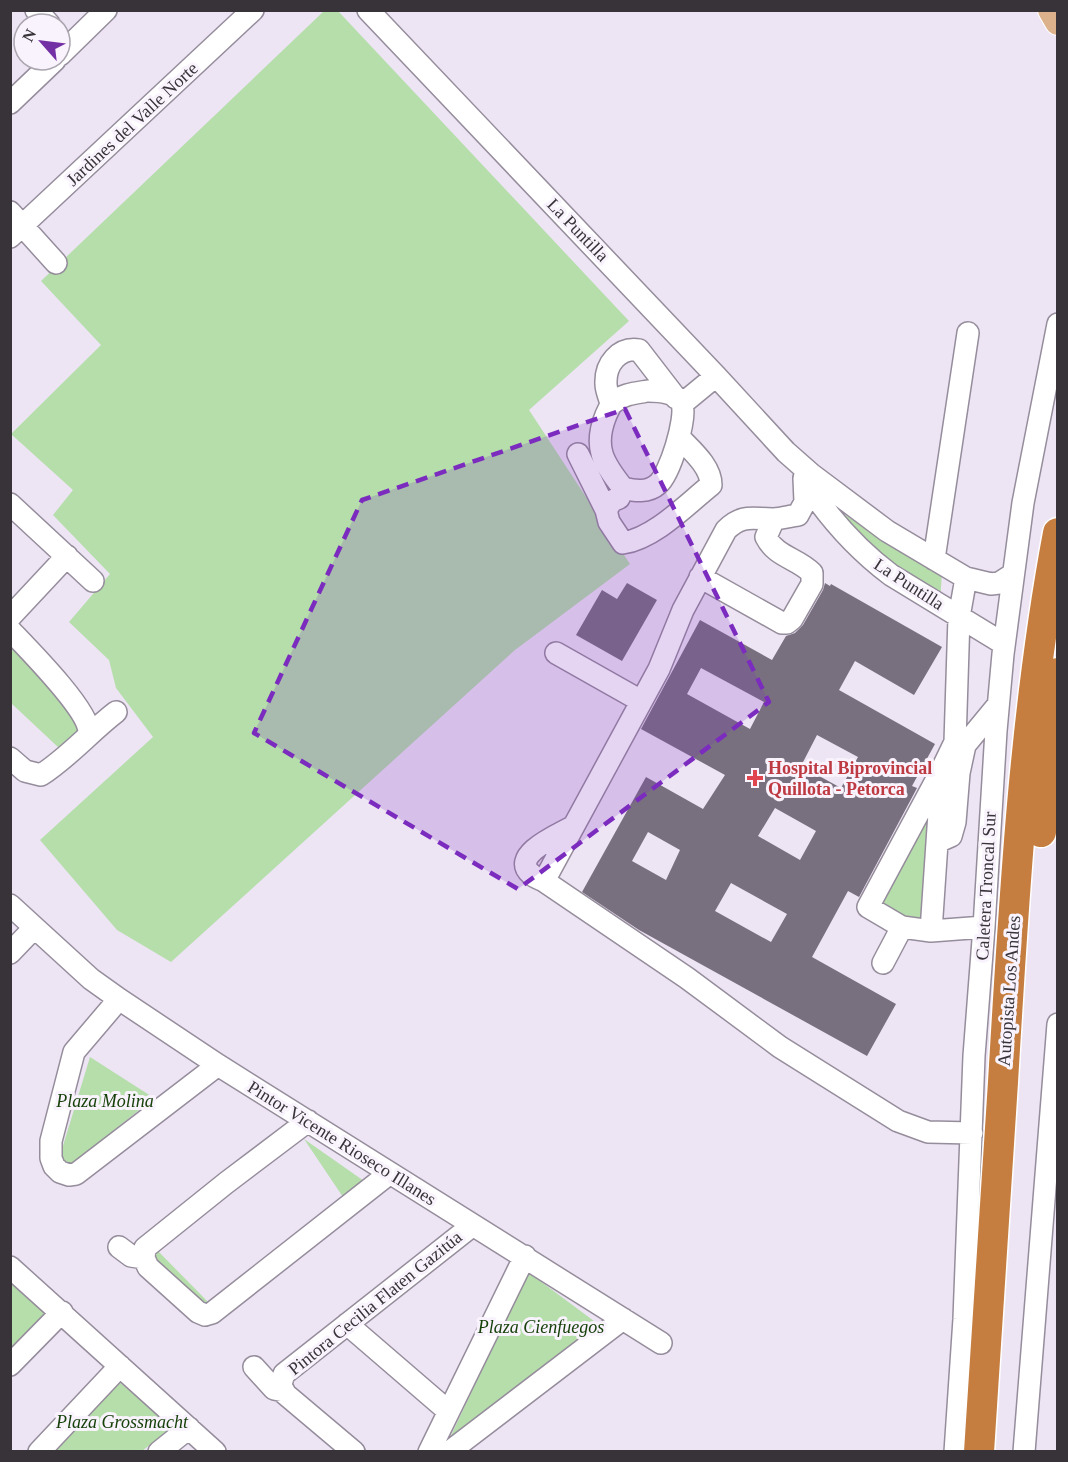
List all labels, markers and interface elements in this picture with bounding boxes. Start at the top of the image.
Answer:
north arrow [12,12,72,72]
text: N [19,26,40,44]
street label: Jardines del Valle Norte [62,58,202,190]
street label: La Puntilla [543,194,613,266]
street label: La Puntilla [870,554,948,614]
place label: Hospital Biprovincial Quillota - Petorca [768,758,932,799]
marker: Hospital Biprovincial Quillota - Petorca [746,769,764,787]
street label: Caletera Troncal Sur [972,811,1000,961]
street label: Autopista Los Andes [994,915,1024,1067]
street label: Pintor Vicente Rioseco Illanes [244,1077,440,1209]
park label: Plaza Molina [55,1091,154,1111]
street label: Pintora Cecilia Flaten Gazitúa [284,1227,466,1379]
park label: Plaza Cienfuegos [477,1317,604,1337]
park label: Plaza Grossmacht [55,1412,189,1432]

